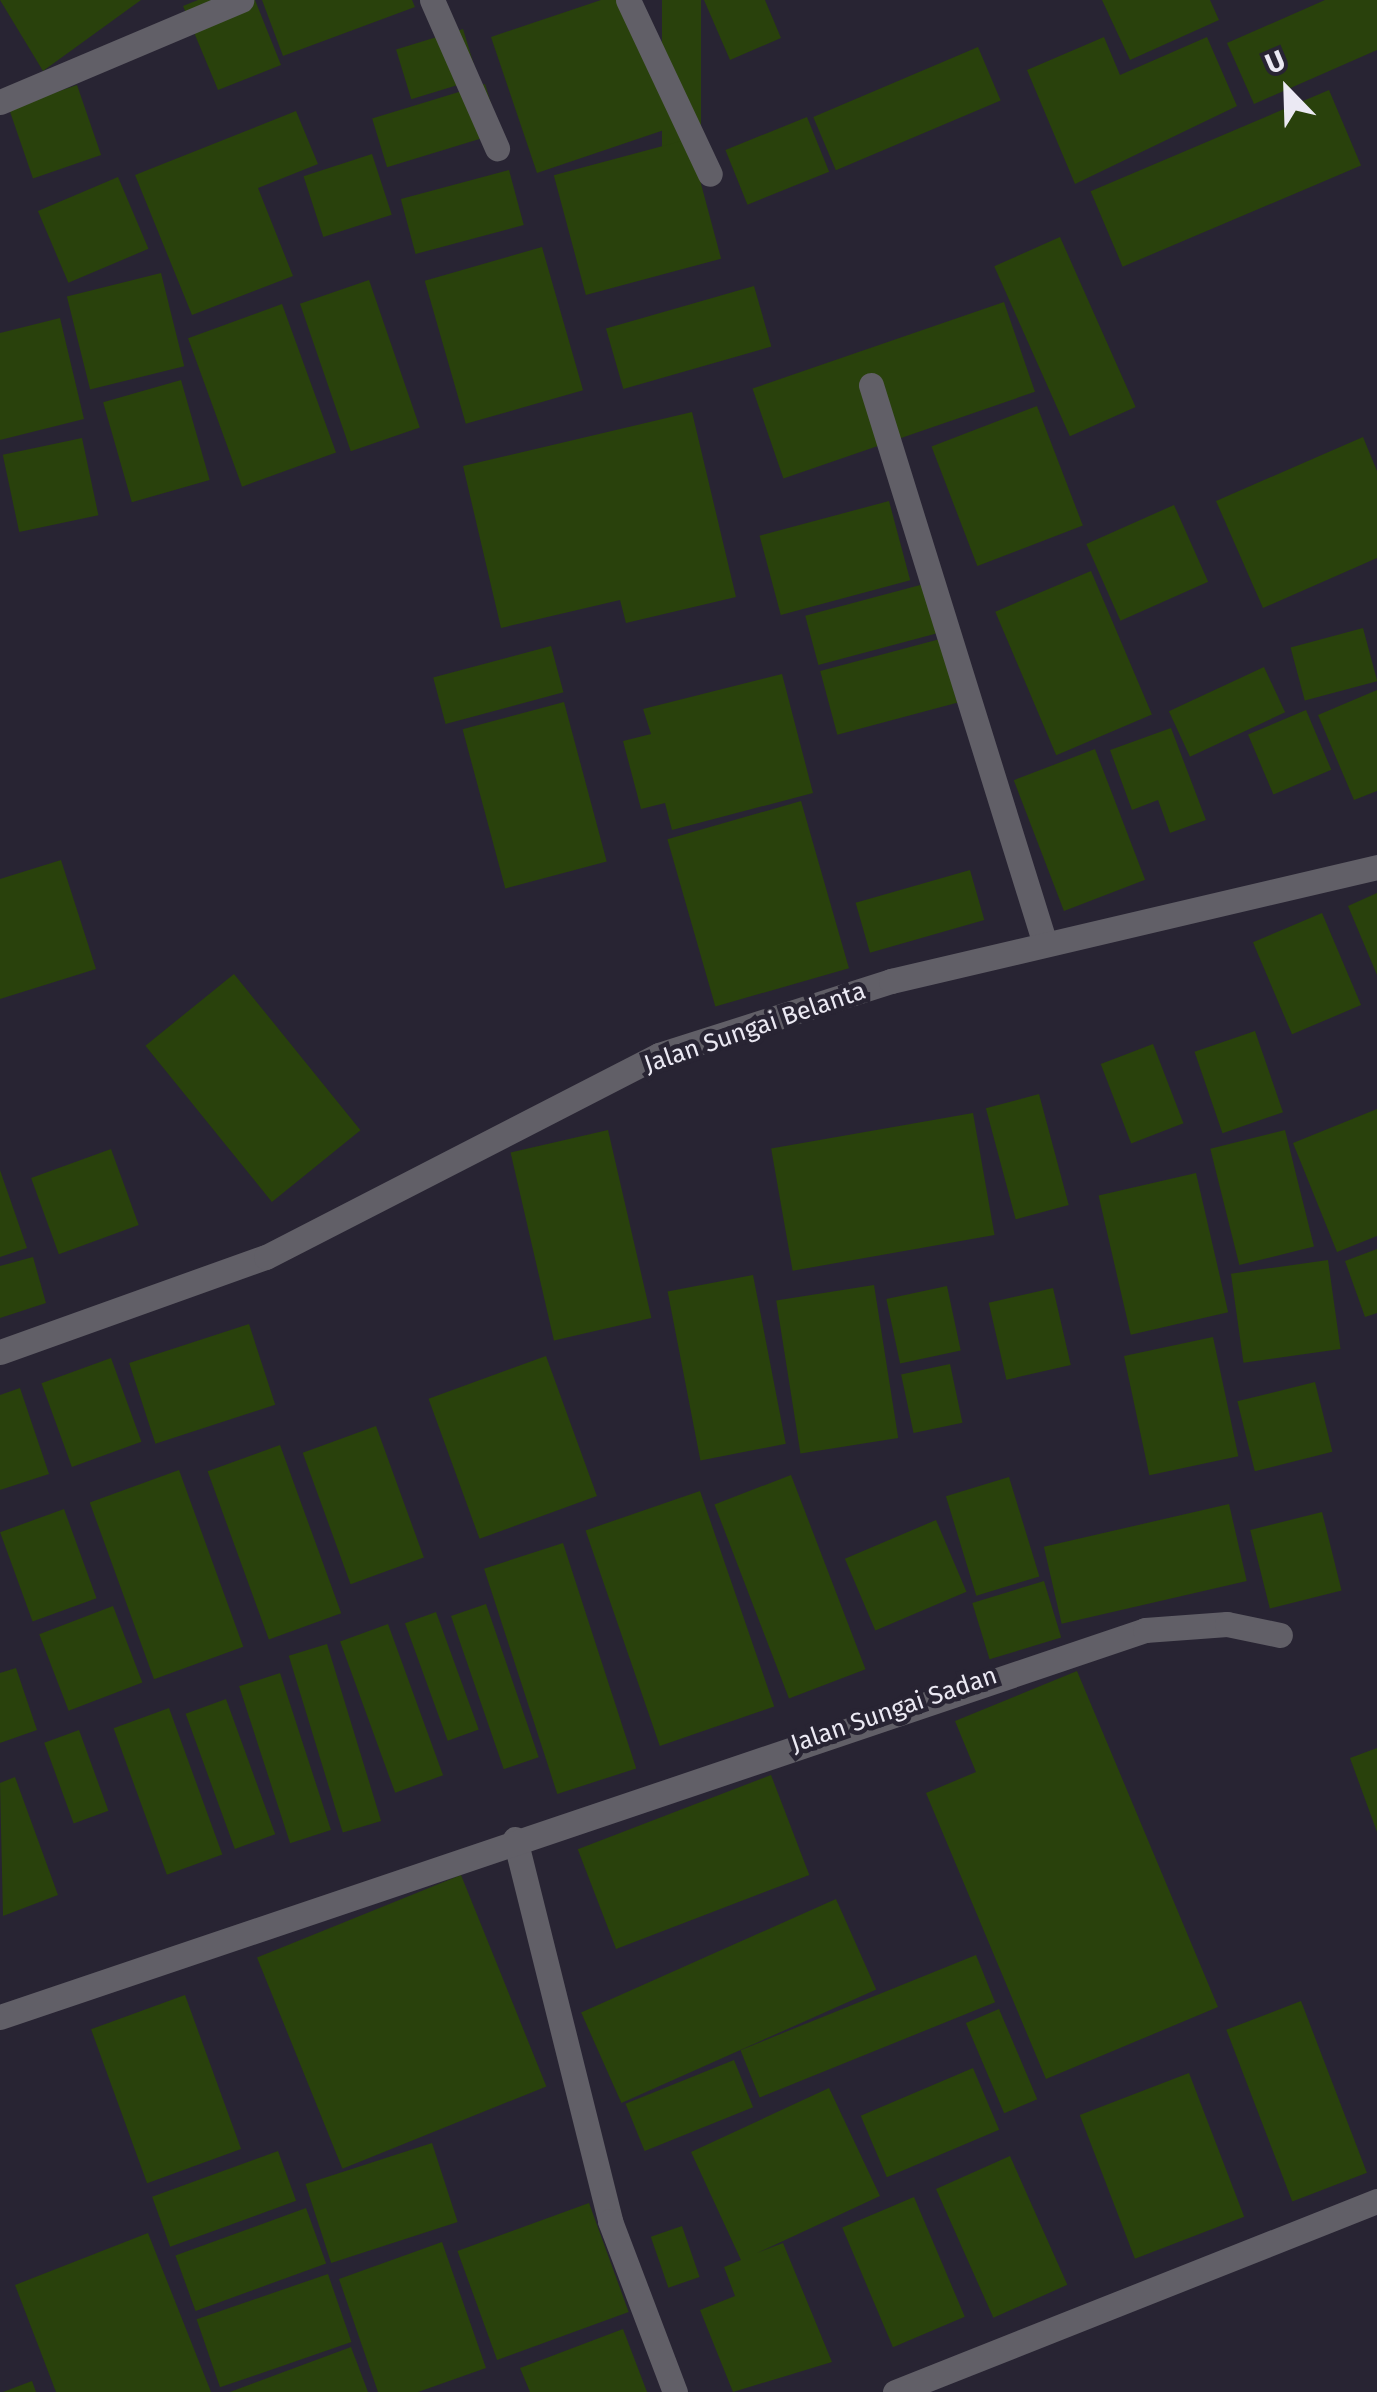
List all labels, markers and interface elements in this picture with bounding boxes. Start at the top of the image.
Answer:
north arrow [1237,40,1337,140]
text: U [1260,43,1290,81]
street label: Jalan Sungai Belanta [640,976,870,1080]
street label: Jalan Sungai Sadan [787,1661,1001,1759]

